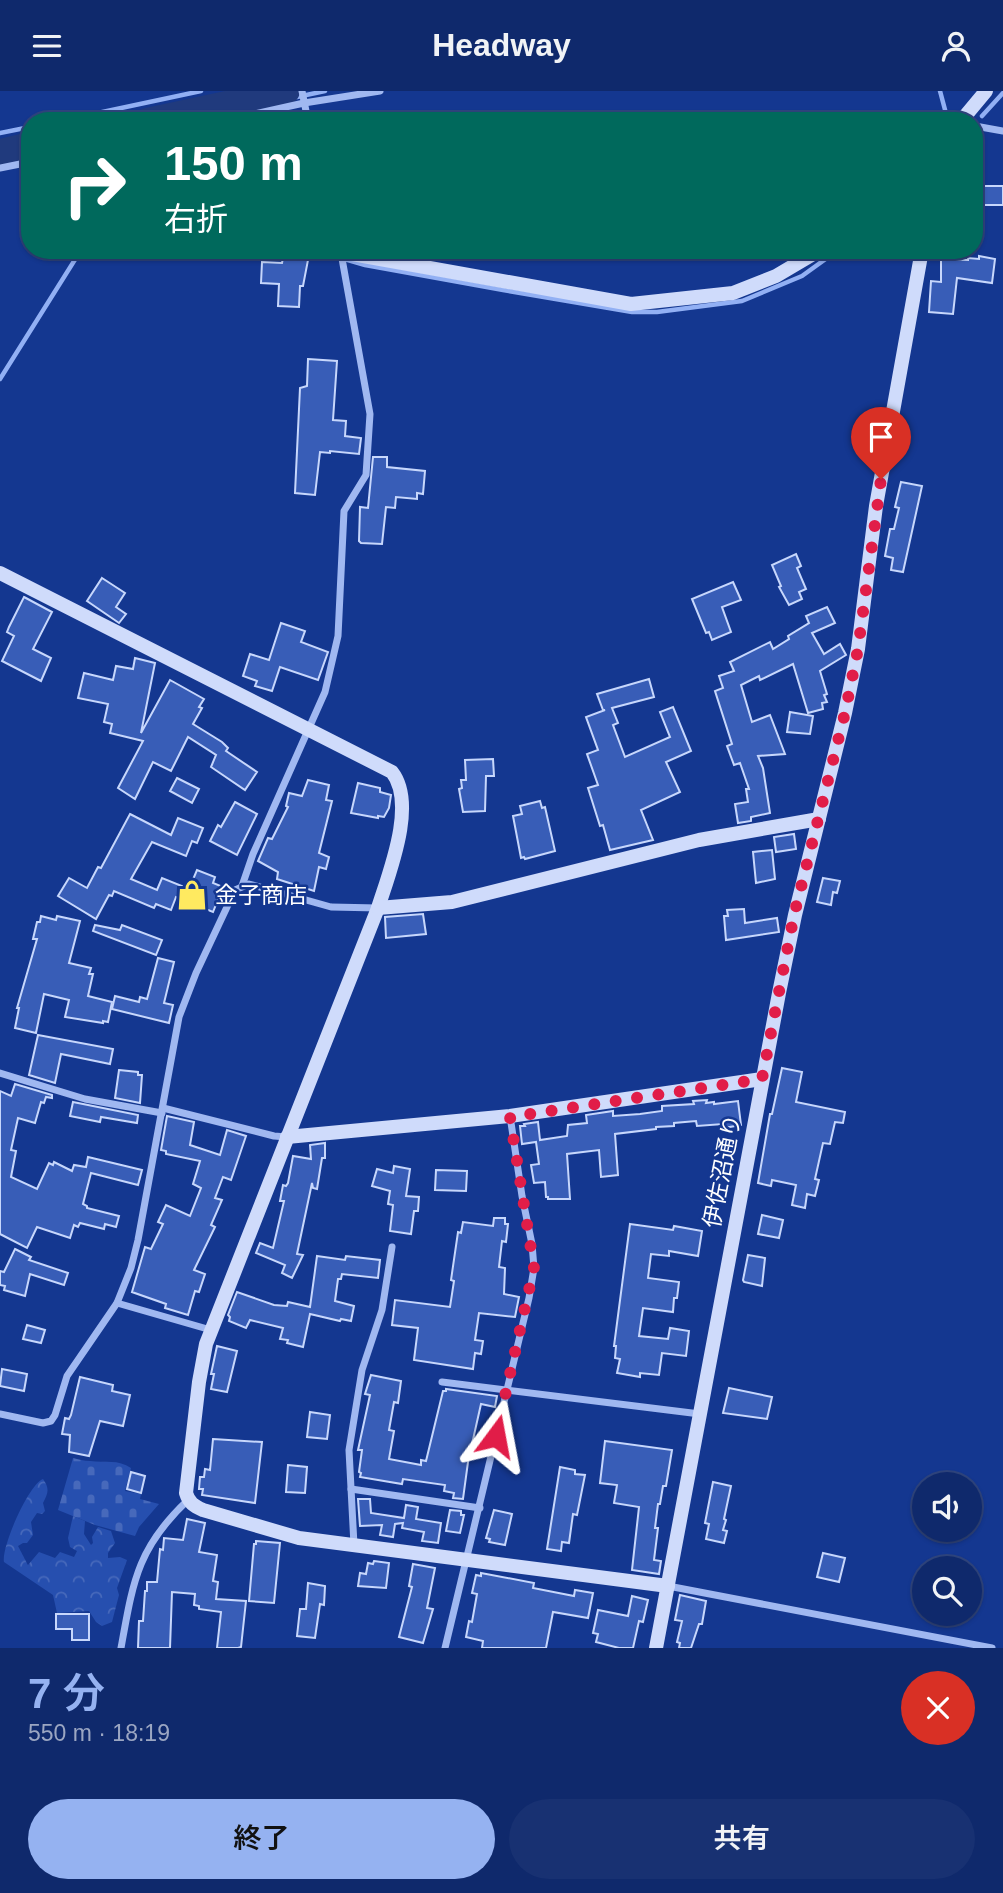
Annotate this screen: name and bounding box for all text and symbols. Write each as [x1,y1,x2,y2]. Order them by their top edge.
icon: menu [28,27,66,65]
text: Headway [432,27,571,63]
icon: person [937,27,975,65]
text: 150 m [164,136,303,190]
icon: right [49,140,140,231]
text: 右折 [164,201,228,237]
pin [851,407,911,479]
icon: arrive [862,418,900,456]
shop icon: 金子商店 [175,878,209,912]
place label: 金子商店 [215,882,307,908]
street label: 伊佐沼通り [698,1112,746,1230]
position arrow [459,1399,533,1473]
map controls [912,1472,982,1626]
button: sound [912,1472,982,1542]
button: search [912,1556,982,1626]
text: 7 分 [28,1670,105,1717]
button: close [901,1671,975,1745]
text: 550 m · 18:19 [28,1720,170,1746]
button: 終了 [28,1799,495,1879]
button: 共有 [509,1799,975,1879]

